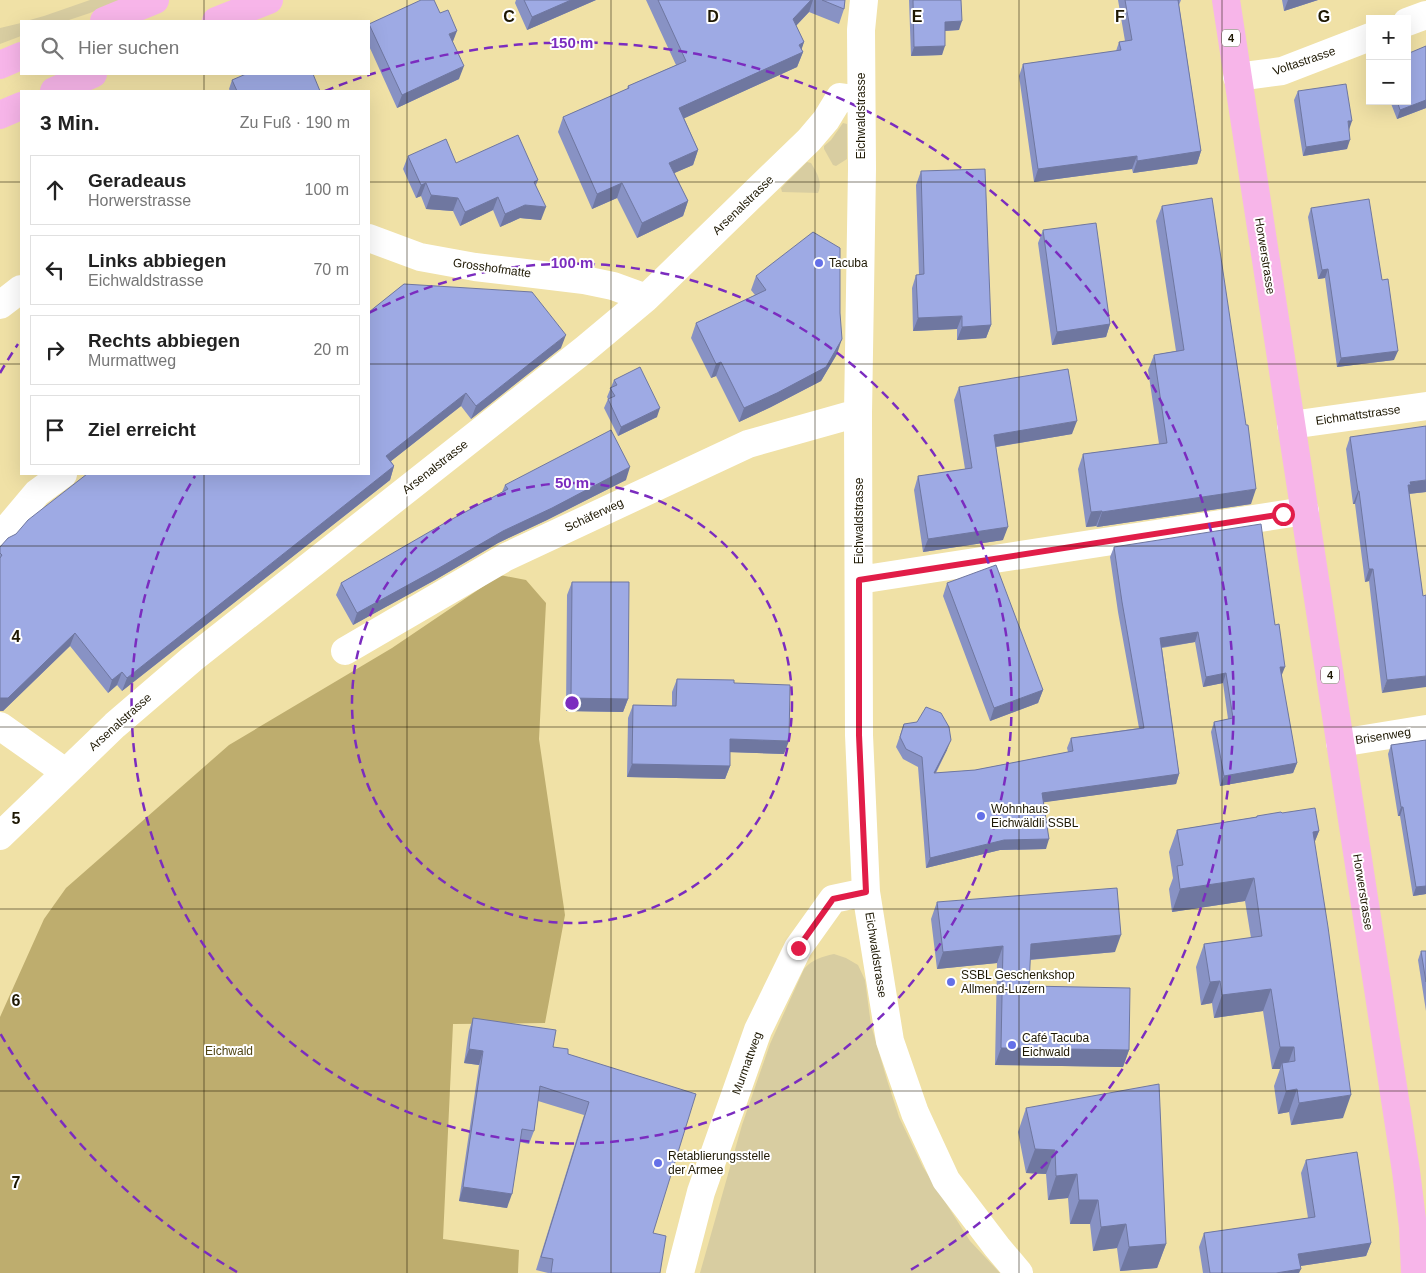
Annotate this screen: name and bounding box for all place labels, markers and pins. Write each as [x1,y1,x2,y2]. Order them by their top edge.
place label: Tacuba [829,256,868,270]
marker: Tacuba [813,257,825,269]
centre of rings [563,694,581,712]
place label: Wohnhaus Eichwäldli SSBL [991,802,1079,830]
marker: Wohnhaus Eichwäldli SSBL [975,810,987,822]
place label: SSBL Geschenkshop Allmend-Luzern [961,968,1075,996]
marker: SSBL Geschenkshop Allmend-Luzern [945,976,957,988]
place label: Café Tacuba Eichwald [1022,1031,1089,1059]
marker: Café Tacuba Eichwald [1006,1039,1018,1051]
place label: Retablierungsstelle der Armee [668,1149,770,1177]
marker: Retablierungsstelle der Armee [652,1157,664,1169]

